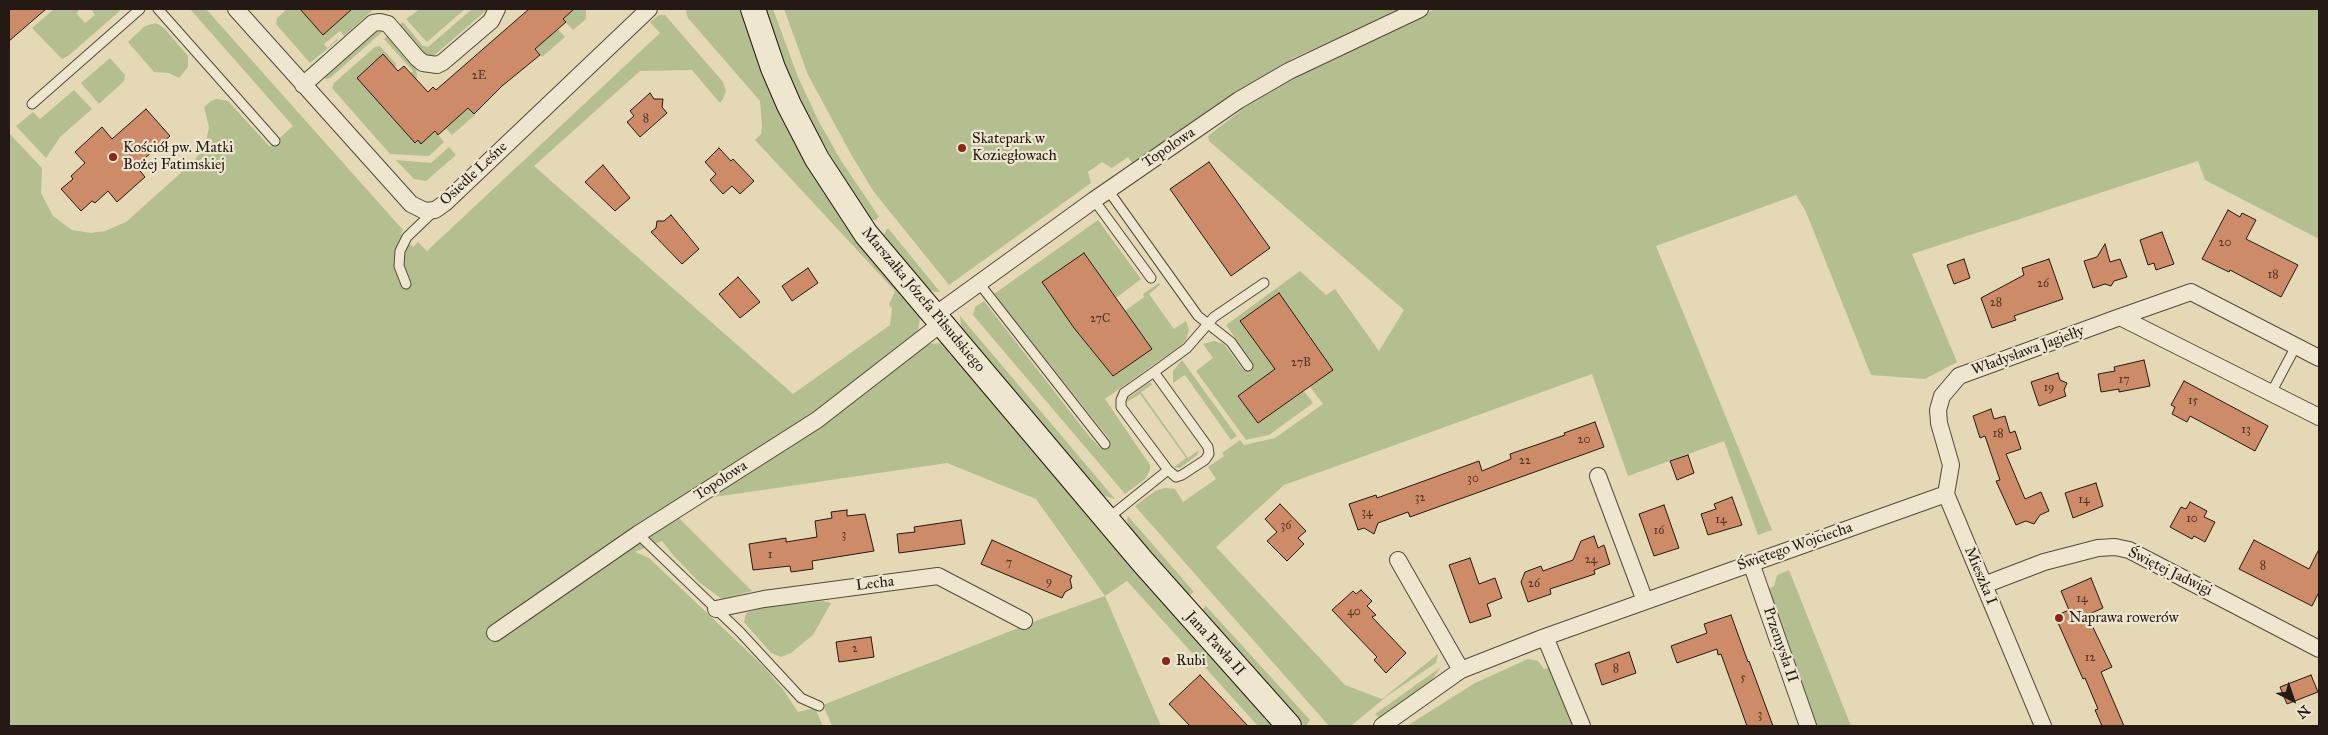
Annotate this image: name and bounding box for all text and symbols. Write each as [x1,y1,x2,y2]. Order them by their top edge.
house number: 2E [472,69,486,83]
house number: 8 [643,112,649,126]
street label: Topolowa [1139,124,1199,172]
place label: Skatepark w Koziegłowach [972,130,1057,165]
street label: Osiedle Leśne [437,138,511,210]
place label: Kościół pw. Matki Bożej Fatimskiej [123,139,233,174]
marker: Skatepark w Koziegłowach [956,142,968,154]
marker: Kościół pw. Matki Bożej Fatimskiej [107,151,119,163]
street label: Marszałka Józefa Piłsudskiego [857,224,989,376]
house number: 20 [2219,236,2231,250]
house number: 18 [2267,268,2279,282]
house number: 26 [2037,277,2049,291]
house number: 28 [1990,296,2002,310]
house number: 27C [1090,312,1110,326]
street label: Władysława Jagiełły [1969,322,2087,380]
house number: 27B [1291,356,1311,370]
house number: 17 [2118,373,2130,387]
house number: 19 [2043,381,2055,395]
house number: 15 [2188,394,2198,408]
house number: 13 [2241,423,2251,437]
house number: 18 [1992,427,2004,441]
house number: 20 [1578,433,1590,447]
house number: 22 [1519,454,1531,468]
street label: Topolowa [691,457,751,505]
house number: 30 [1467,472,1479,486]
house number: 32 [1415,491,1425,505]
house number: 14 [2078,493,2090,507]
house number: 34 [1361,506,1373,520]
house number: 10 [2186,512,2198,526]
house number: 14 [1715,513,1727,527]
house number: 36 [1281,519,1291,533]
street label: Świętego Wojciecha [1735,519,1855,575]
house number: 16 [1654,524,1664,538]
house number: 3 [842,528,846,542]
street label: Mieszka I [1960,544,2000,608]
street label: Świętej Jadwigi [2125,544,2215,600]
house number: 1 [768,548,772,562]
house number: 24 [1585,553,1597,567]
house number: 7 [1006,556,1012,570]
house number: 8 [2260,559,2266,573]
street label: Lecha [855,573,895,595]
house number: 9 [1046,575,1052,589]
house number: 26 [1528,577,1540,591]
house number: 14 [2076,592,2088,606]
house number: 40 [1347,605,1361,619]
street label: Przemysła II [1759,605,1801,685]
street label: Jana Pawła II [1181,608,1249,680]
place label: Naprawa rowerów [2069,609,2178,627]
marker: Naprawa rowerów [2053,612,2065,624]
house number: 2 [852,642,858,656]
house number: 12 [2085,651,2095,665]
place label: Rubi [1176,652,1206,670]
marker: Rubi [1160,655,1172,667]
house number: 8 [1613,662,1619,676]
house number: 5 [1740,671,1746,685]
north arrow [2268,675,2318,725]
text: N [2293,701,2313,722]
house number: 3 [1758,708,1762,722]

